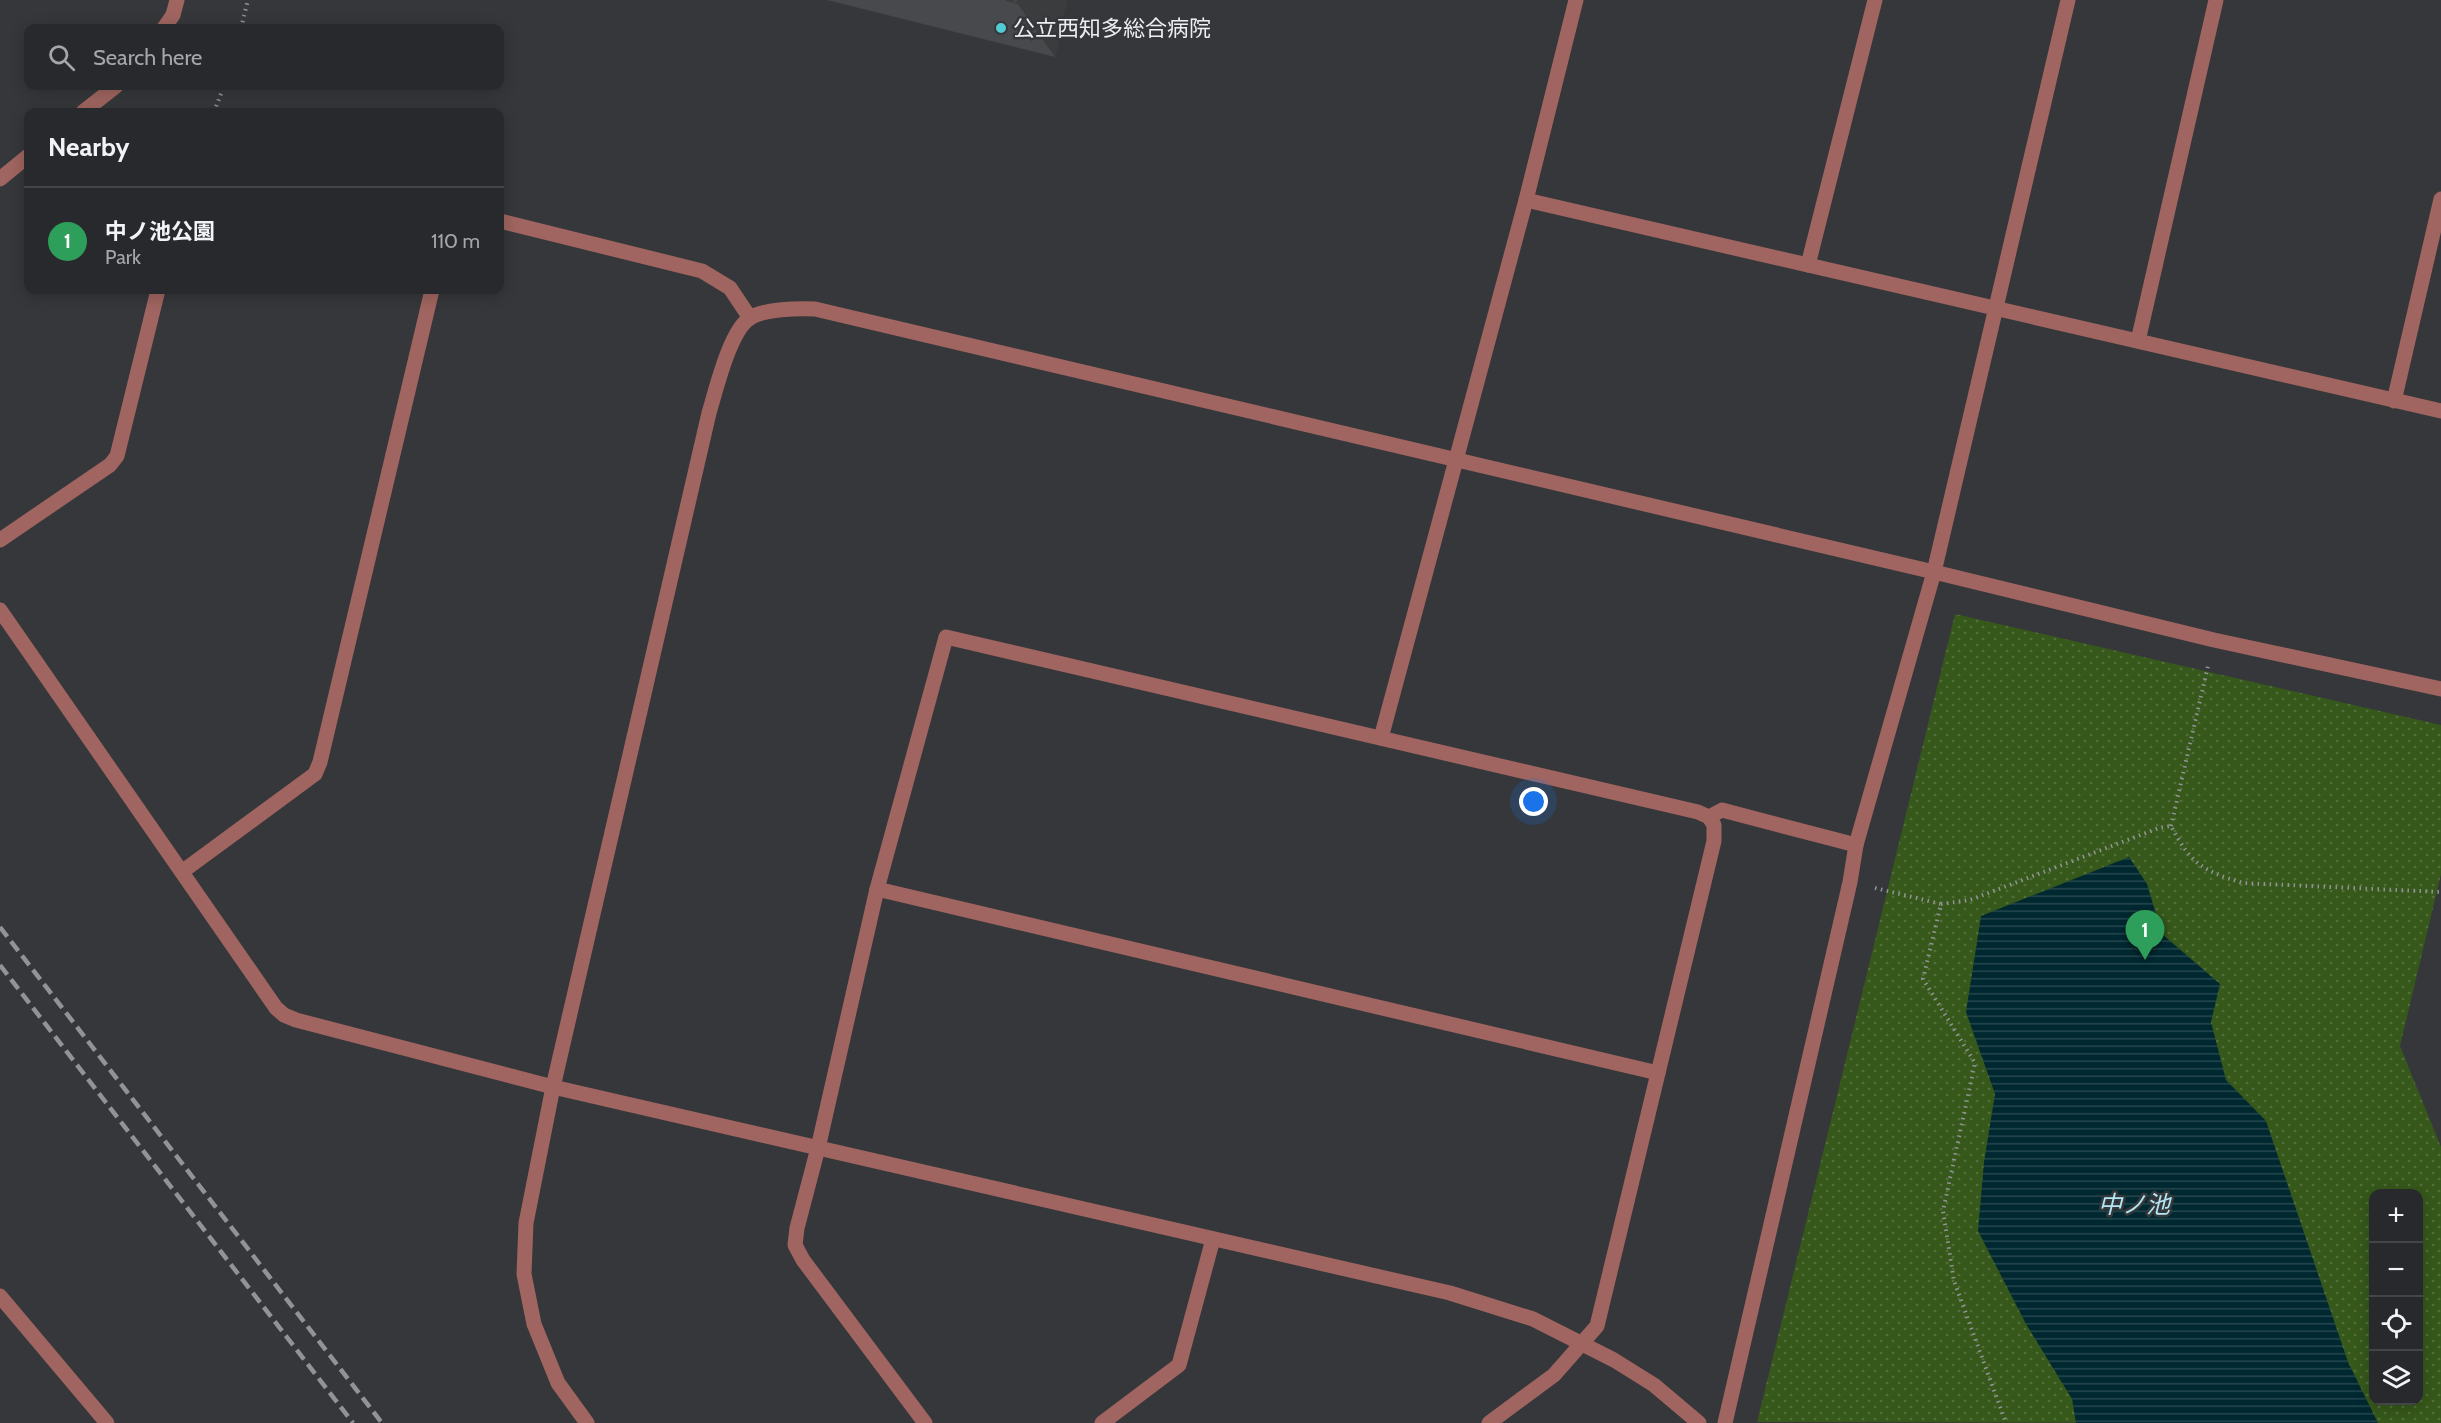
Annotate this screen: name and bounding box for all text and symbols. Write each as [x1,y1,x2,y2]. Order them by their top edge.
place label: 公立西知多総合病院 [1013,15,1211,42]
marker: 公立西知多総合病院 [994,21,1008,35]
search box [24,24,504,90]
icon: search [45,41,78,74]
text: Search here [93,44,202,71]
text: Nearby [48,131,129,163]
text: 中ノ池公園 [105,218,215,245]
text: 1 [64,229,71,253]
text: 110 m [431,229,480,253]
text: Park [105,245,141,269]
your location [1519,787,1548,816]
pin: 1 [2126,910,2164,960]
map controls [2369,1189,2423,1405]
button: + [2369,1189,2423,1243]
water label: 中ノ池 [2098,1190,2172,1219]
button: − [2369,1243,2423,1297]
button: locate [2369,1297,2423,1351]
button: layers [2369,1351,2423,1405]

